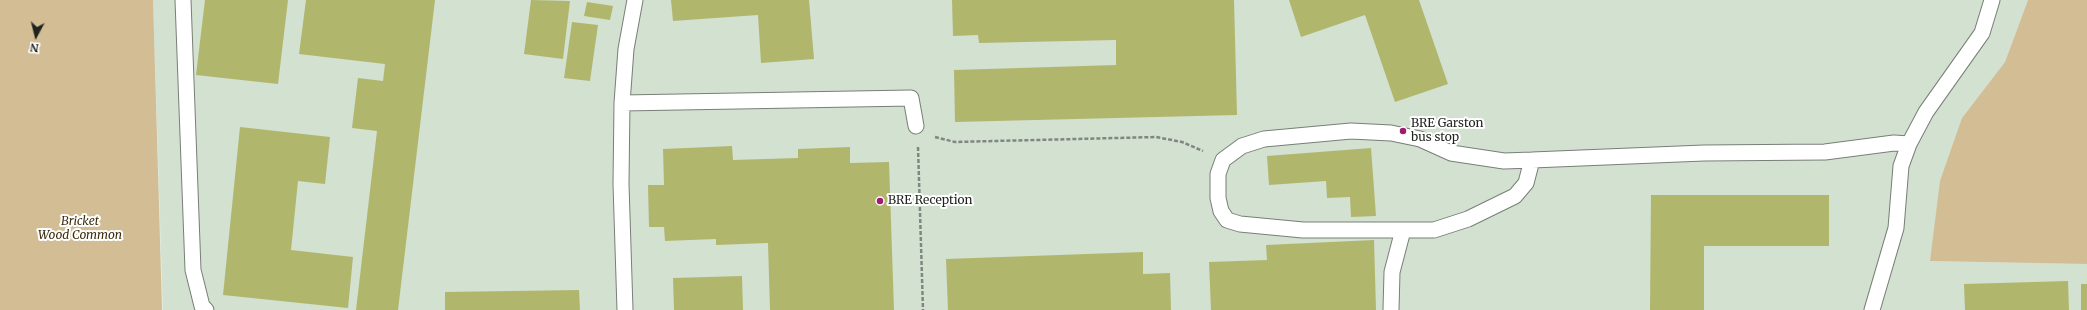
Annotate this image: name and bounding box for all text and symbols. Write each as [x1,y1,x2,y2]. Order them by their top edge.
north arrow [16,16,56,56]
text: N [29,40,40,55]
place label: BRE Garston bus stop [1411,117,1483,145]
marker: BRE Garston bus stop [1398,126,1408,136]
place label: BRE Reception [888,194,973,208]
marker: BRE Reception [875,196,885,206]
park label: Bricket Wood Common [38,215,122,243]

